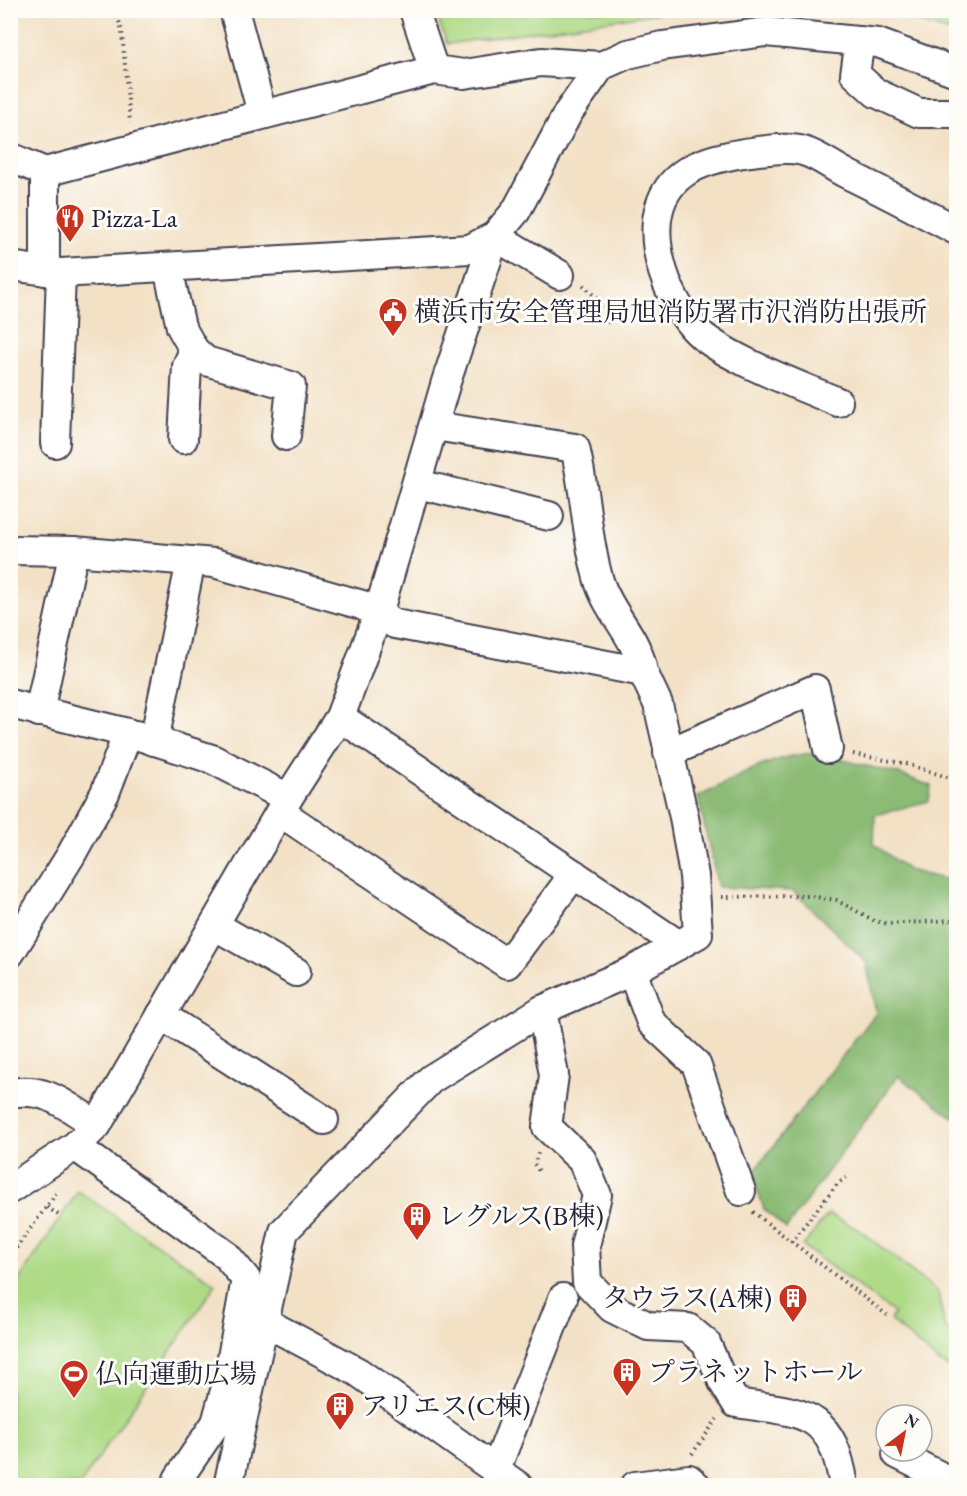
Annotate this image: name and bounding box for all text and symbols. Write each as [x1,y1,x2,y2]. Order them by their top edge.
place label: Pizza-La [91,200,178,235]
restaurant icon: Pizza-La [54,202,86,244]
place label: 横浜市安全管理局旭消防署市沢消防出張所 [414,294,927,329]
public building icon: 横浜市安全管理局旭消防署市沢消防出張所 [377,296,409,338]
place label: レグルス(B棟) [438,1198,604,1233]
building icon: レグルス(B棟) [401,1200,433,1242]
place label: タウラス(A棟) [602,1280,772,1315]
building icon: タウラス(A棟) [777,1282,809,1324]
place label: プラネットホール [648,1354,863,1389]
place label: 仏向運動広場 [95,1356,257,1391]
building icon: プラネットホール [611,1356,643,1398]
sports icon: 仏向運動広場 [58,1358,90,1400]
place label: アリエス(C棟) [361,1388,531,1423]
building icon: アリエス(C棟) [324,1390,356,1432]
north arrow [874,1403,934,1463]
text: N [901,1408,923,1433]

